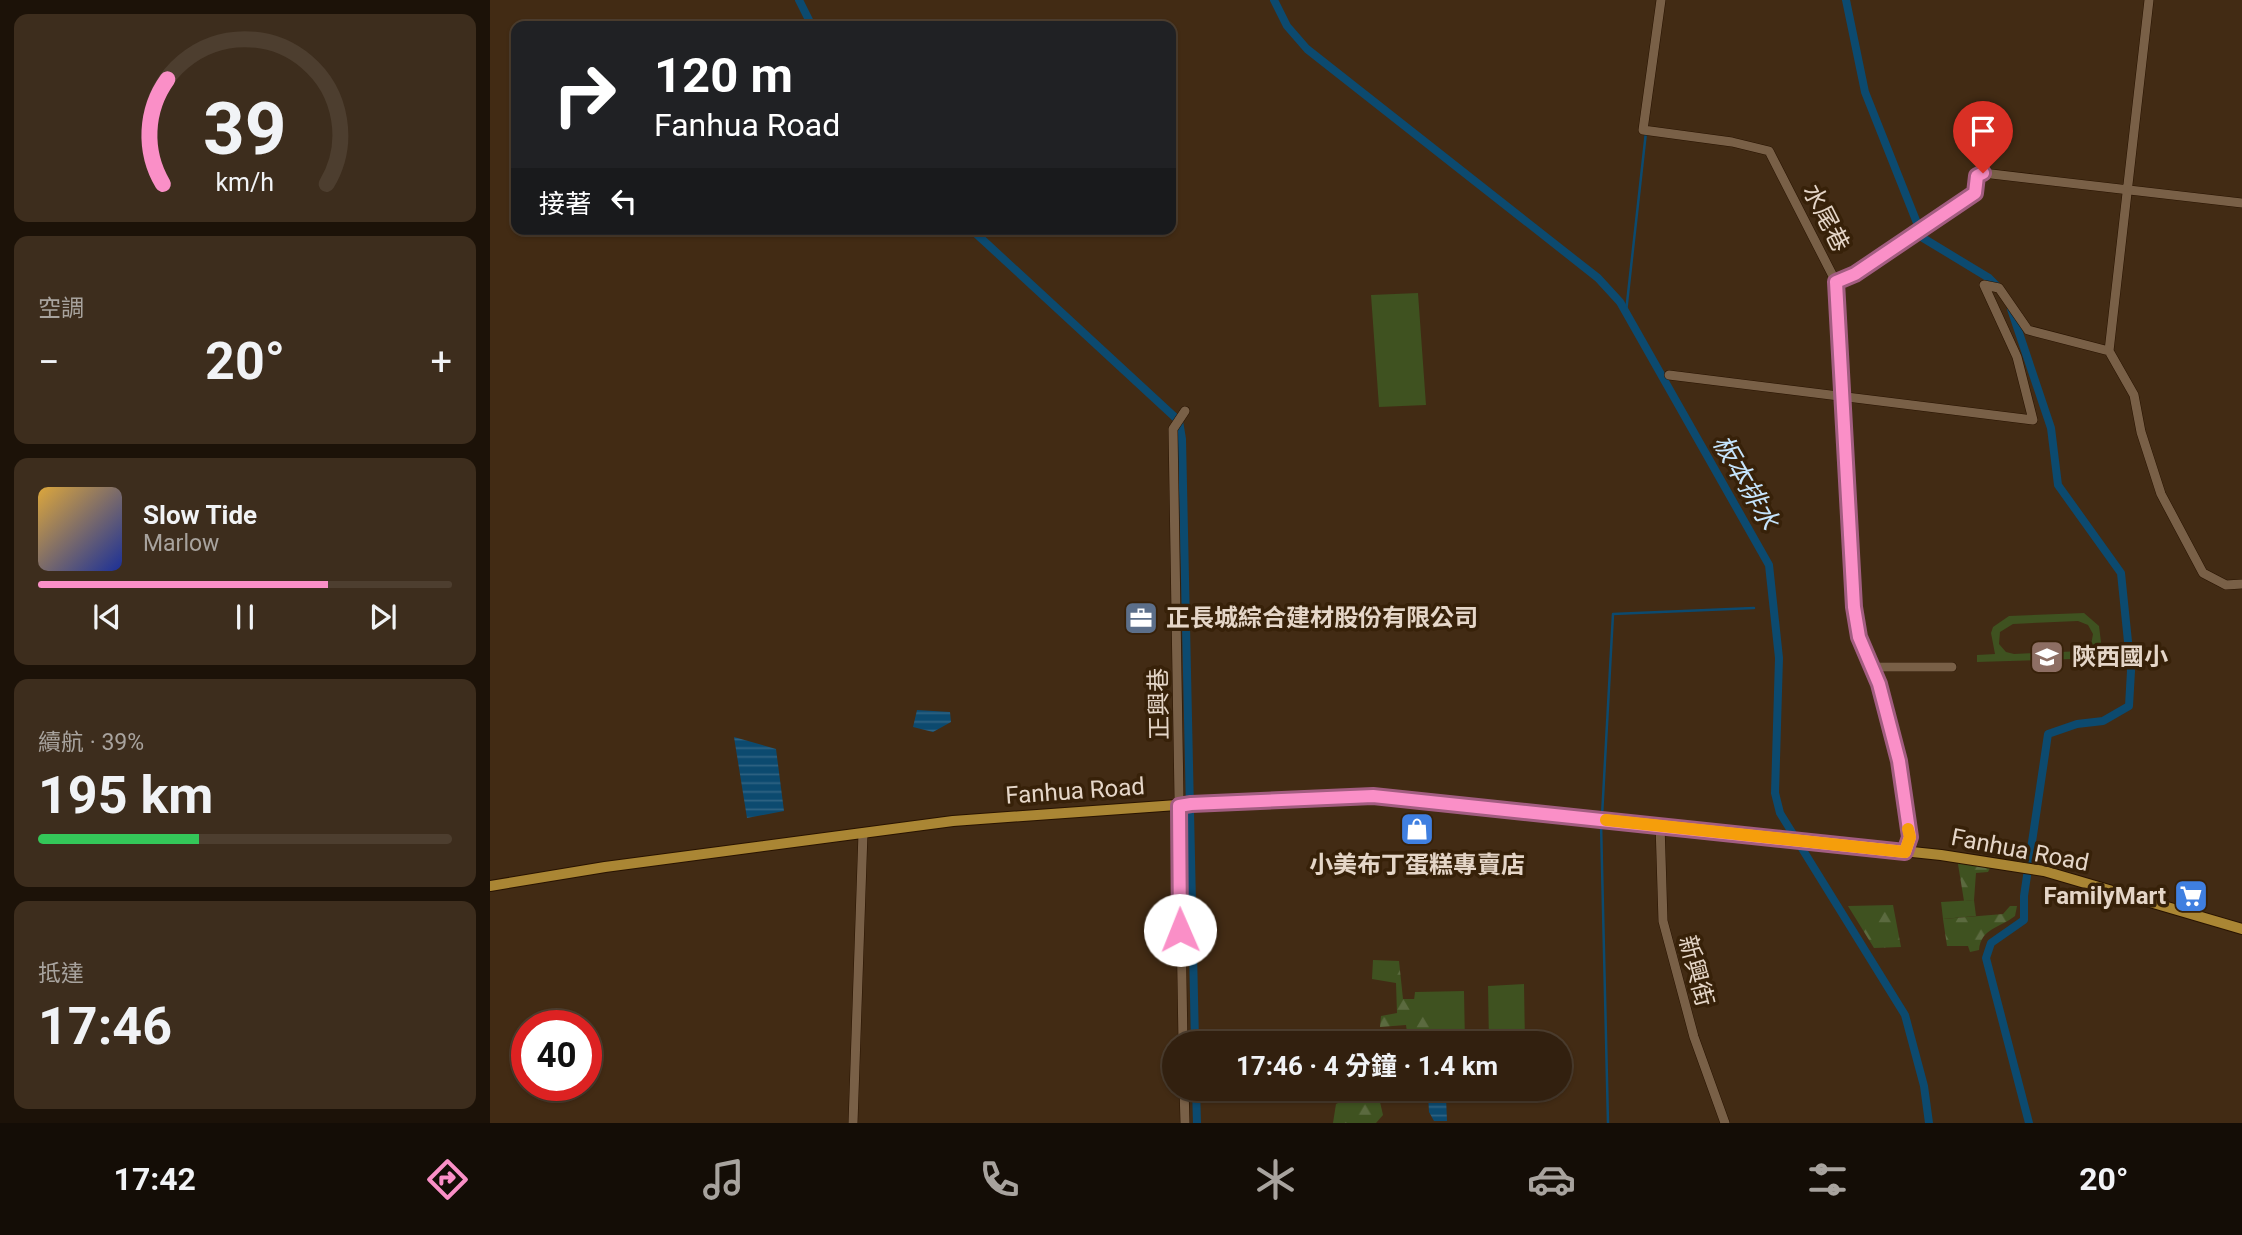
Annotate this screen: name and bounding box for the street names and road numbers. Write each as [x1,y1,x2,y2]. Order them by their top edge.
street label: 水尾巷 [1797,180,1855,256]
street label: 正興巷 [1144,668,1174,740]
street label: Fanhua Road [1004,772,1146,810]
street label: Fanhua Road [1949,823,2091,877]
street label: 新興街 [1673,933,1719,1009]

